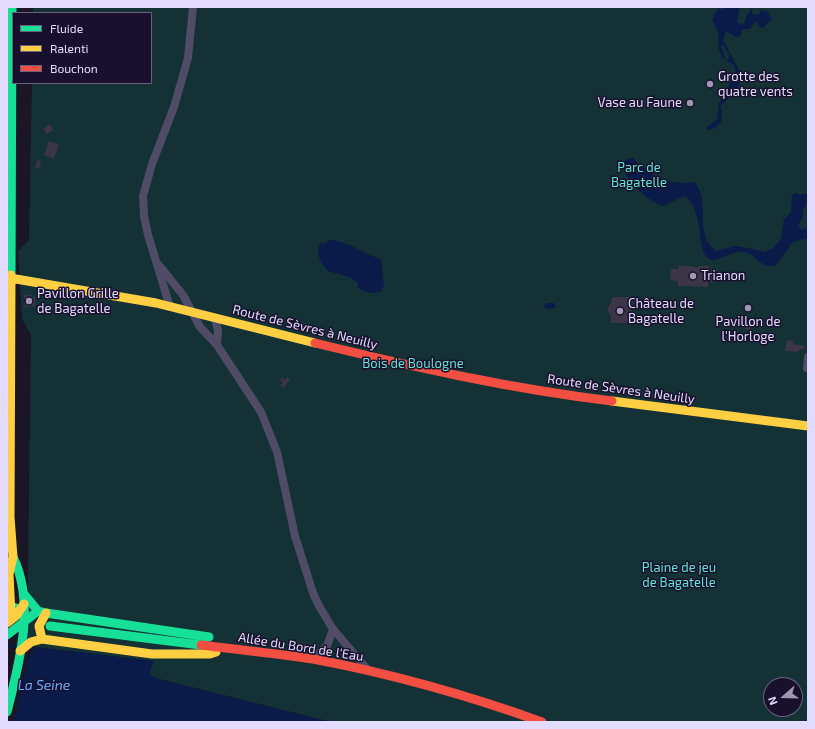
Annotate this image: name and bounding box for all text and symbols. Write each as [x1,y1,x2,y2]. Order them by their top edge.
legend [12,12,152,84]
text: Fluide [50,21,83,35]
text: Ralenti [50,41,89,55]
text: Bouchon [50,61,98,75]
place label: Grotte des quatre vents [718,69,793,100]
marker: Grotte des quatre vents [705,79,715,89]
place label: Vase au Faune [598,95,682,111]
marker: Vase au Faune [685,98,695,108]
park label: Parc de Bagatelle [611,160,667,191]
place label: Trianon [701,268,745,284]
marker: Trianon [688,271,698,281]
place label: Pavillon Grille de Bagatelle [37,286,119,317]
marker: Pavillon Grille de Bagatelle [24,296,34,306]
place label: Château de Bagatelle [628,296,694,327]
street label: Route de Sèvres à Neuilly [231,301,379,353]
marker: Pavillon de l'Horloge [743,303,753,313]
marker: Château de Bagatelle [615,306,625,316]
place label: Pavillon de l'Horloge [716,314,780,345]
park label: Bois de Boulogne [362,356,464,372]
street label: Route de Sèvres à Neuilly [546,371,696,407]
park label: Plaine de jeu de Bagatelle [642,560,716,591]
street label: Allée du Bord de l'Eau [237,629,365,665]
water label: La Seine [18,677,70,693]
north arrow [763,677,803,717]
text: N [765,695,780,707]

